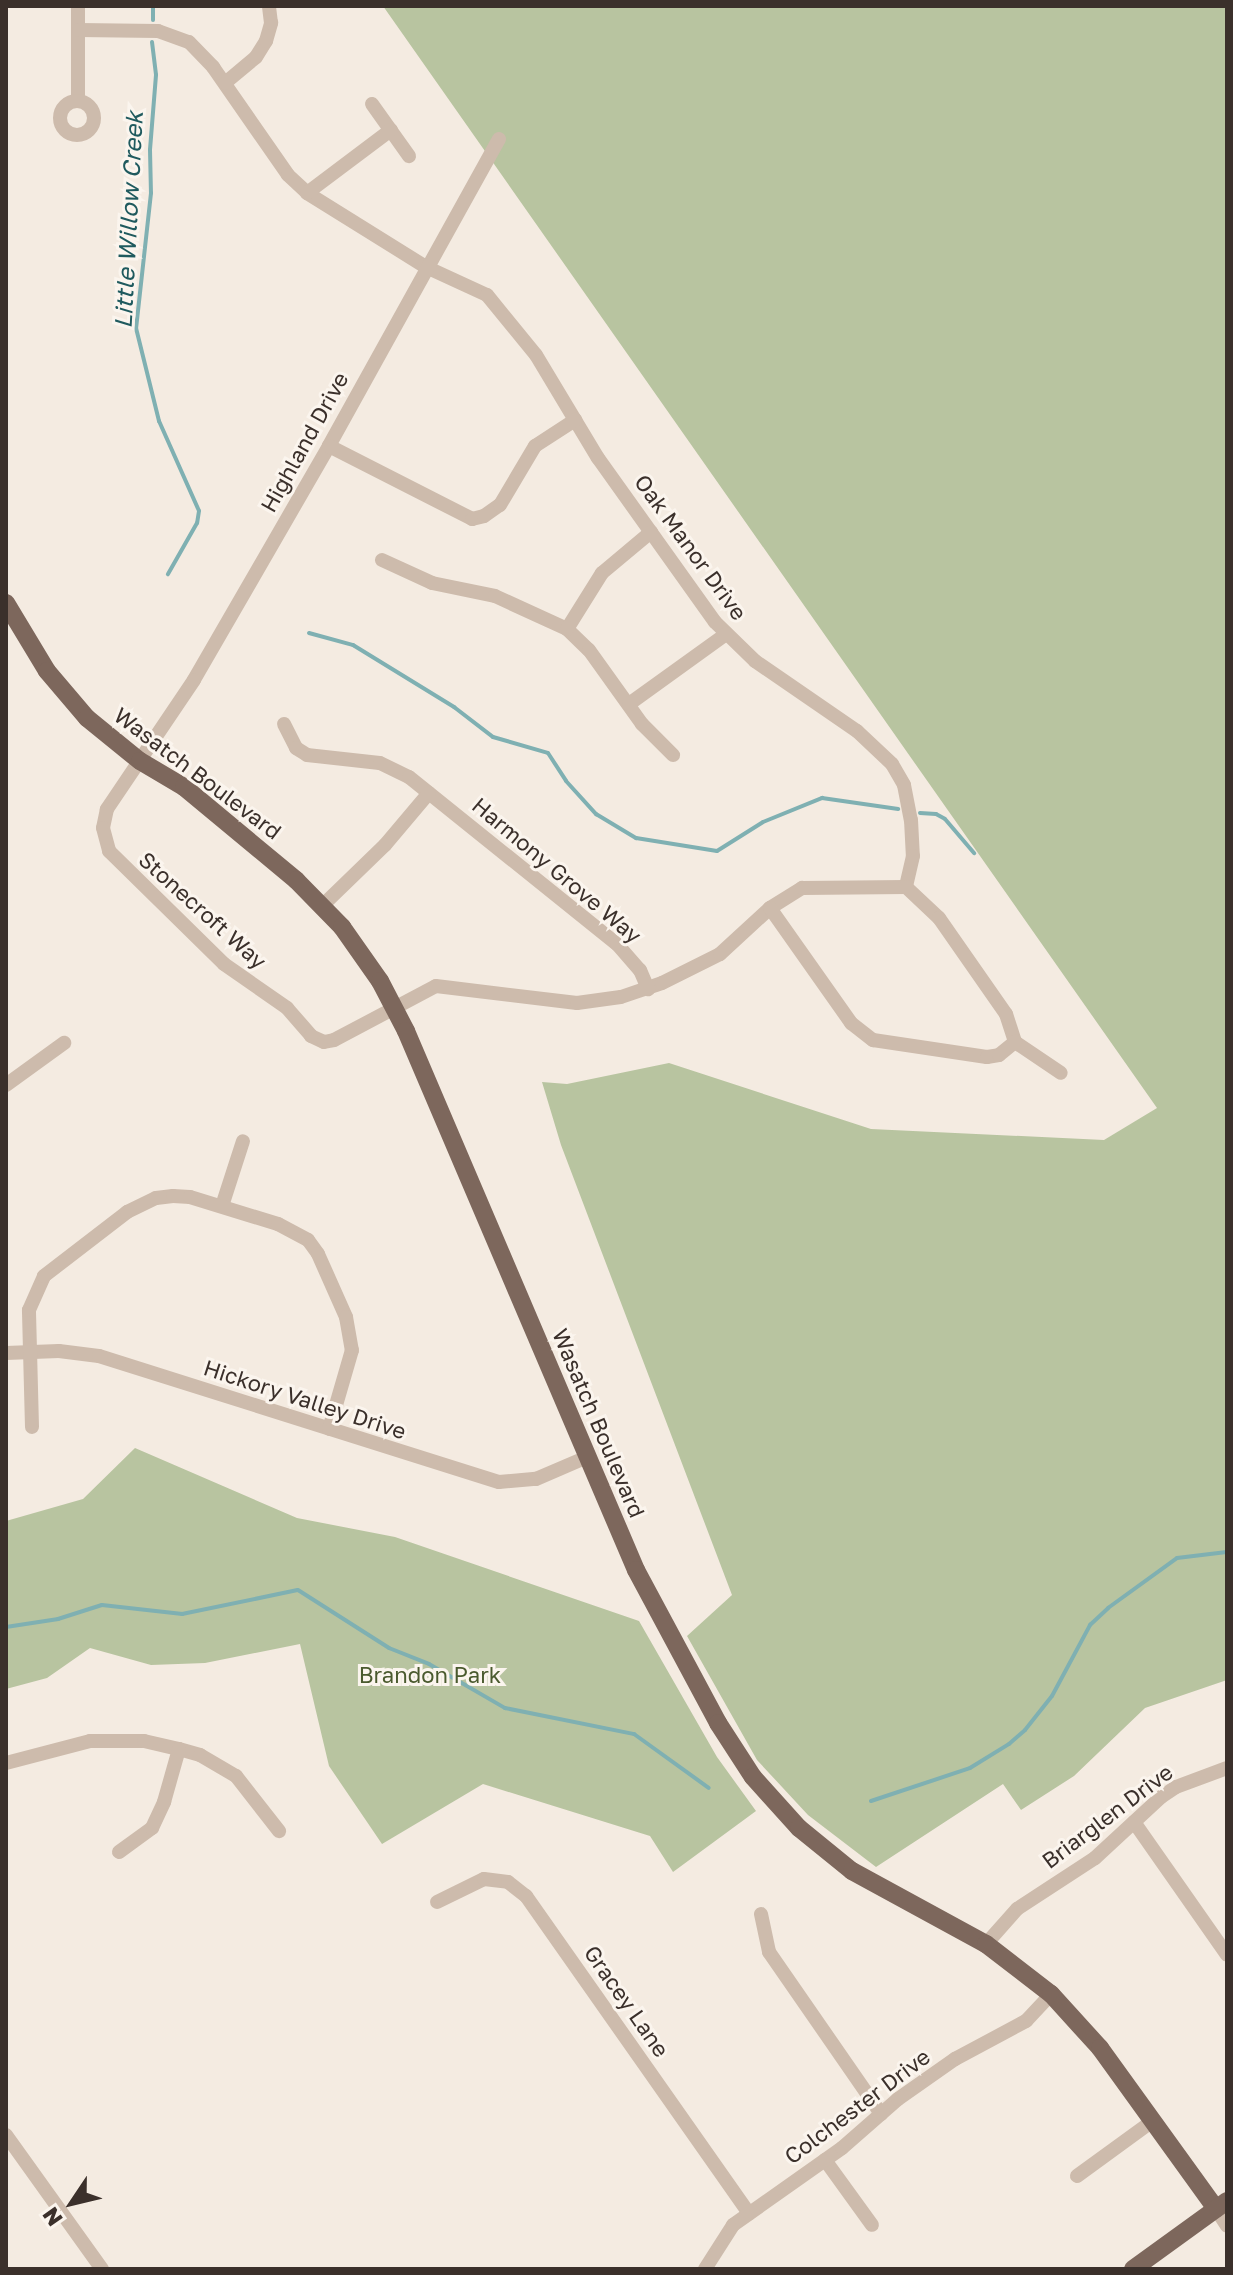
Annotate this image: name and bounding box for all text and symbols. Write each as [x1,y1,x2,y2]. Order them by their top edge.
water label: Little Willow Creek [108,111,148,329]
street label: Highland Drive [255,367,353,517]
street label: Oak Manor Drive [629,469,753,625]
street label: Wasatch Boulevard [109,701,287,845]
street label: Harmony Grove Way [467,792,647,948]
street label: Stonecroft Way [134,846,272,974]
street label: Wasatch Boulevard [547,1325,651,1521]
street label: Hickory Valley Drive [200,1354,410,1444]
park label: Brandon Park [359,1662,501,1688]
street label: Briarglen Drive [1036,1758,1178,1874]
street label: Gracey Lane [579,1940,675,2062]
street label: Colchester Drive [779,2043,935,2169]
north arrow [32,2163,112,2243]
text: N [36,2202,68,2232]

